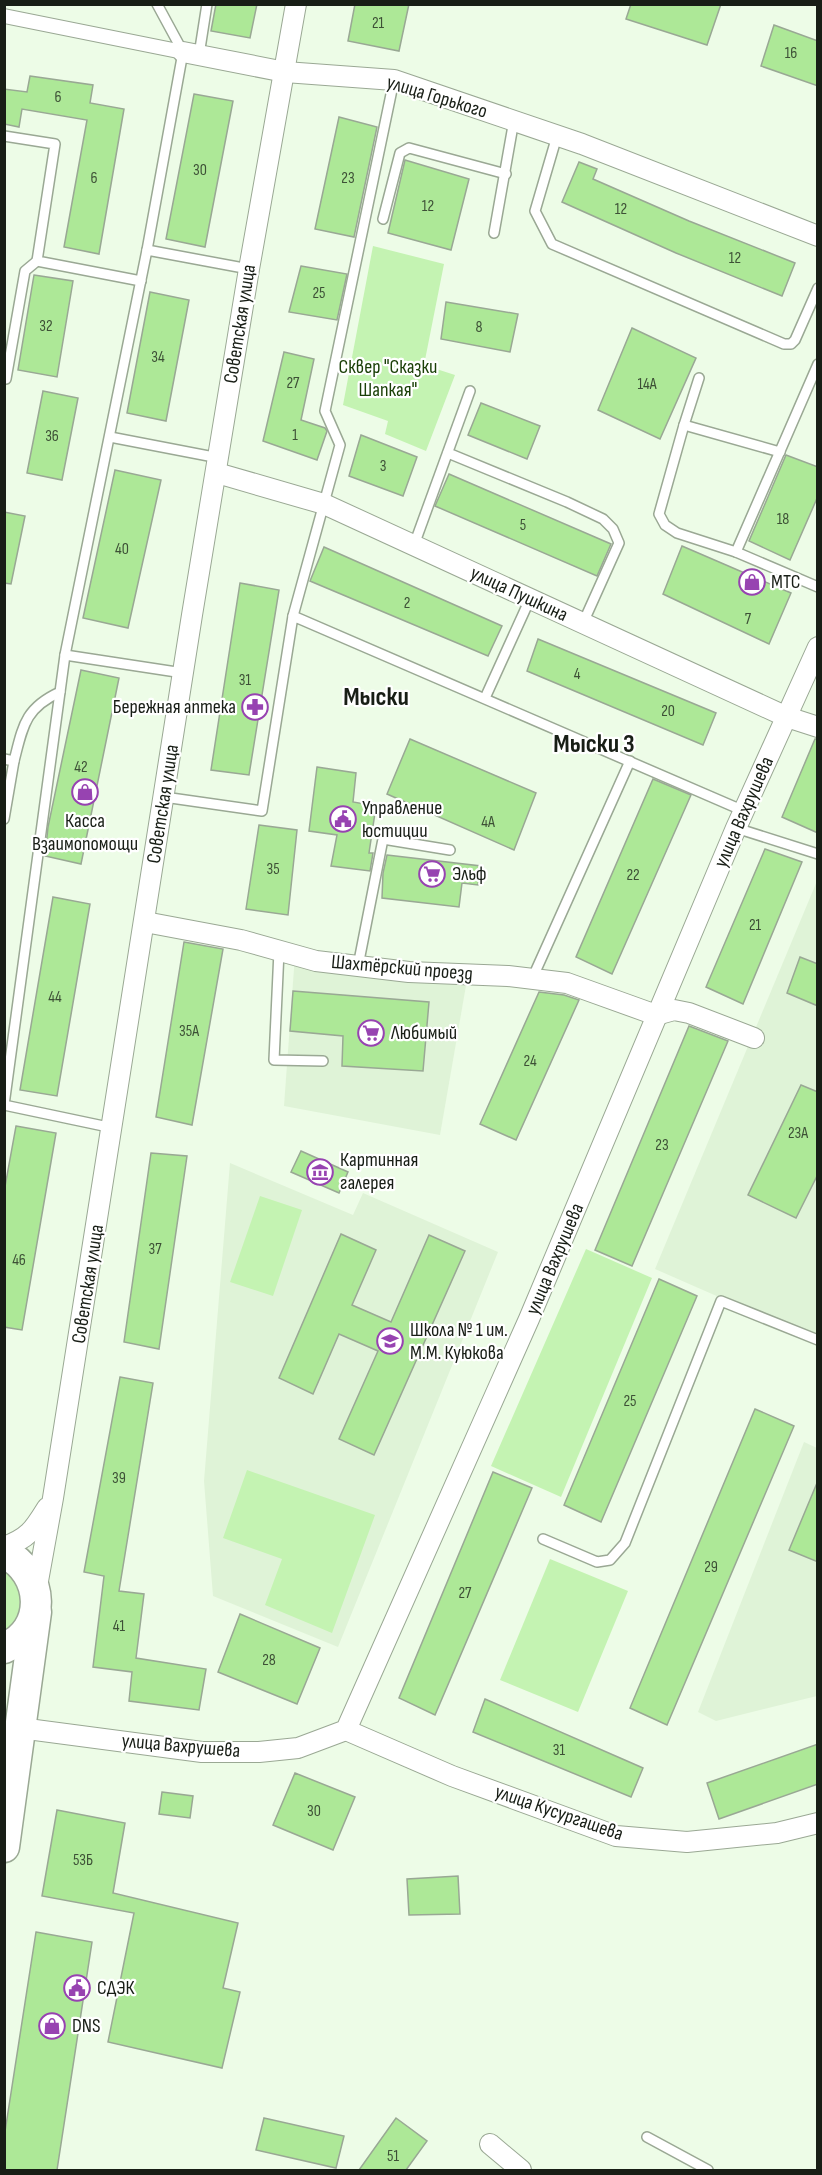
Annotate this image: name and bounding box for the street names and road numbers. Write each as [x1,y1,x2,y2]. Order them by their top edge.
street label: улица Горького [384,70,490,124]
street label: Советская улица [219,263,261,385]
street label: улица Пушкина [466,561,572,627]
street label: Советская улица [142,743,184,865]
street label: улица Вахрушева [709,753,779,871]
street label: Шахтёрский проезд [330,950,474,986]
street label: улица Вахрушева [521,1200,589,1318]
street label: Советская улица [67,1223,109,1345]
street label: улица Вахрушева [121,1729,241,1763]
street label: улица Кусургашева [492,1780,626,1846]

